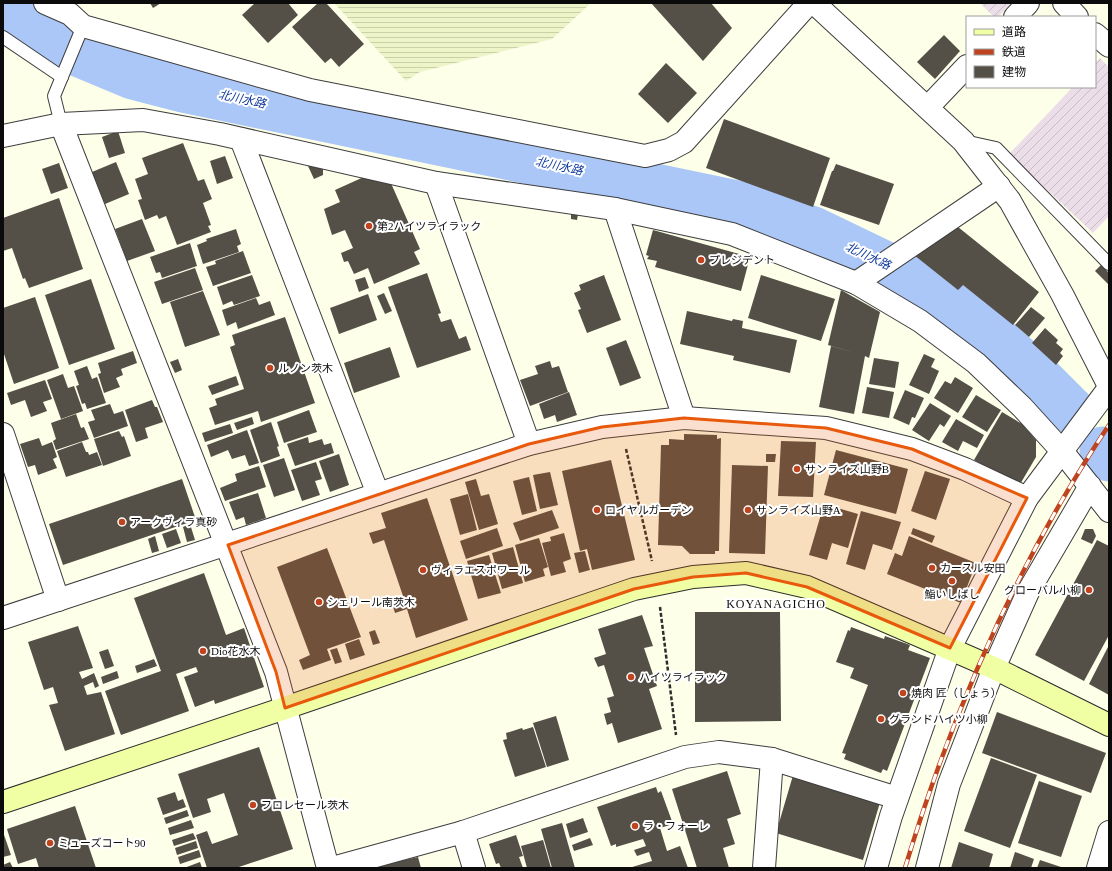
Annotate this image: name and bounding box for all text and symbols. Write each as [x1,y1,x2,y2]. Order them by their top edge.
legend [966,16,1096,88]
text: 道路 [1002,25,1026,39]
text: 鉄道 [1002,45,1026,59]
text: 建物 [1002,65,1026,79]
water label: 北川水路 [217,87,268,111]
water label: 北川水路 [534,154,585,178]
place label: 第2ハイツライラック [377,220,481,232]
marker: 第2ハイツライラック [364,221,374,231]
water label: 北川水路 [843,240,894,273]
place label: プレジデント [709,254,775,266]
marker: プレジデント [696,255,706,265]
place label: ルノン茨木 [278,362,333,374]
marker: ルノン茨木 [265,363,275,373]
place label: サンライズ山野B [805,463,889,475]
marker: サンライズ山野B [792,464,802,474]
place label: ロイヤルガーデン [605,504,692,516]
place label: サンライズ山野A [756,504,841,516]
marker: ロイヤルガーデン [592,505,602,515]
marker: サンライズ山野A [743,505,753,515]
place label: アークヴィラ真砂 [130,516,217,528]
marker: アークヴィラ真砂 [117,517,127,527]
place label: カースル安田 [940,562,1005,574]
marker: カースル安田 [927,563,937,573]
place label: ヴィラエスポワール [431,564,530,576]
marker: ヴィラエスポワール [418,565,428,575]
marker: 鮨いしばし [947,576,957,586]
place label: グローバル小柳 [1004,584,1081,596]
marker: グローバル小柳 [1084,585,1094,595]
place label: 鮨いしばし [925,588,980,600]
place label: シェリール南茨木 [327,596,415,608]
marker: シェリール南茨木 [314,597,324,607]
district label: KOYANAGICHO [726,597,826,611]
place label: Dio花水木 [211,645,261,657]
marker: Dio花水木 [198,646,208,656]
place label: ハイツライラック [639,671,727,683]
marker: ハイツライラック [626,672,636,682]
place label: 焼肉 匠（しょう） [911,687,1002,699]
marker: 焼肉 匠（しょう） [898,688,908,698]
place label: グランドハイツ小柳 [889,713,988,725]
marker: グランドハイツ小柳 [876,714,886,724]
place label: フロレセール茨木 [261,799,349,811]
marker: フロレセール茨木 [248,800,258,810]
place label: ラ・フォーレ [643,820,709,832]
marker: ラ・フォーレ [630,821,640,831]
place label: ミューズコート90 [58,837,146,849]
marker: ミューズコート90 [45,838,55,848]

